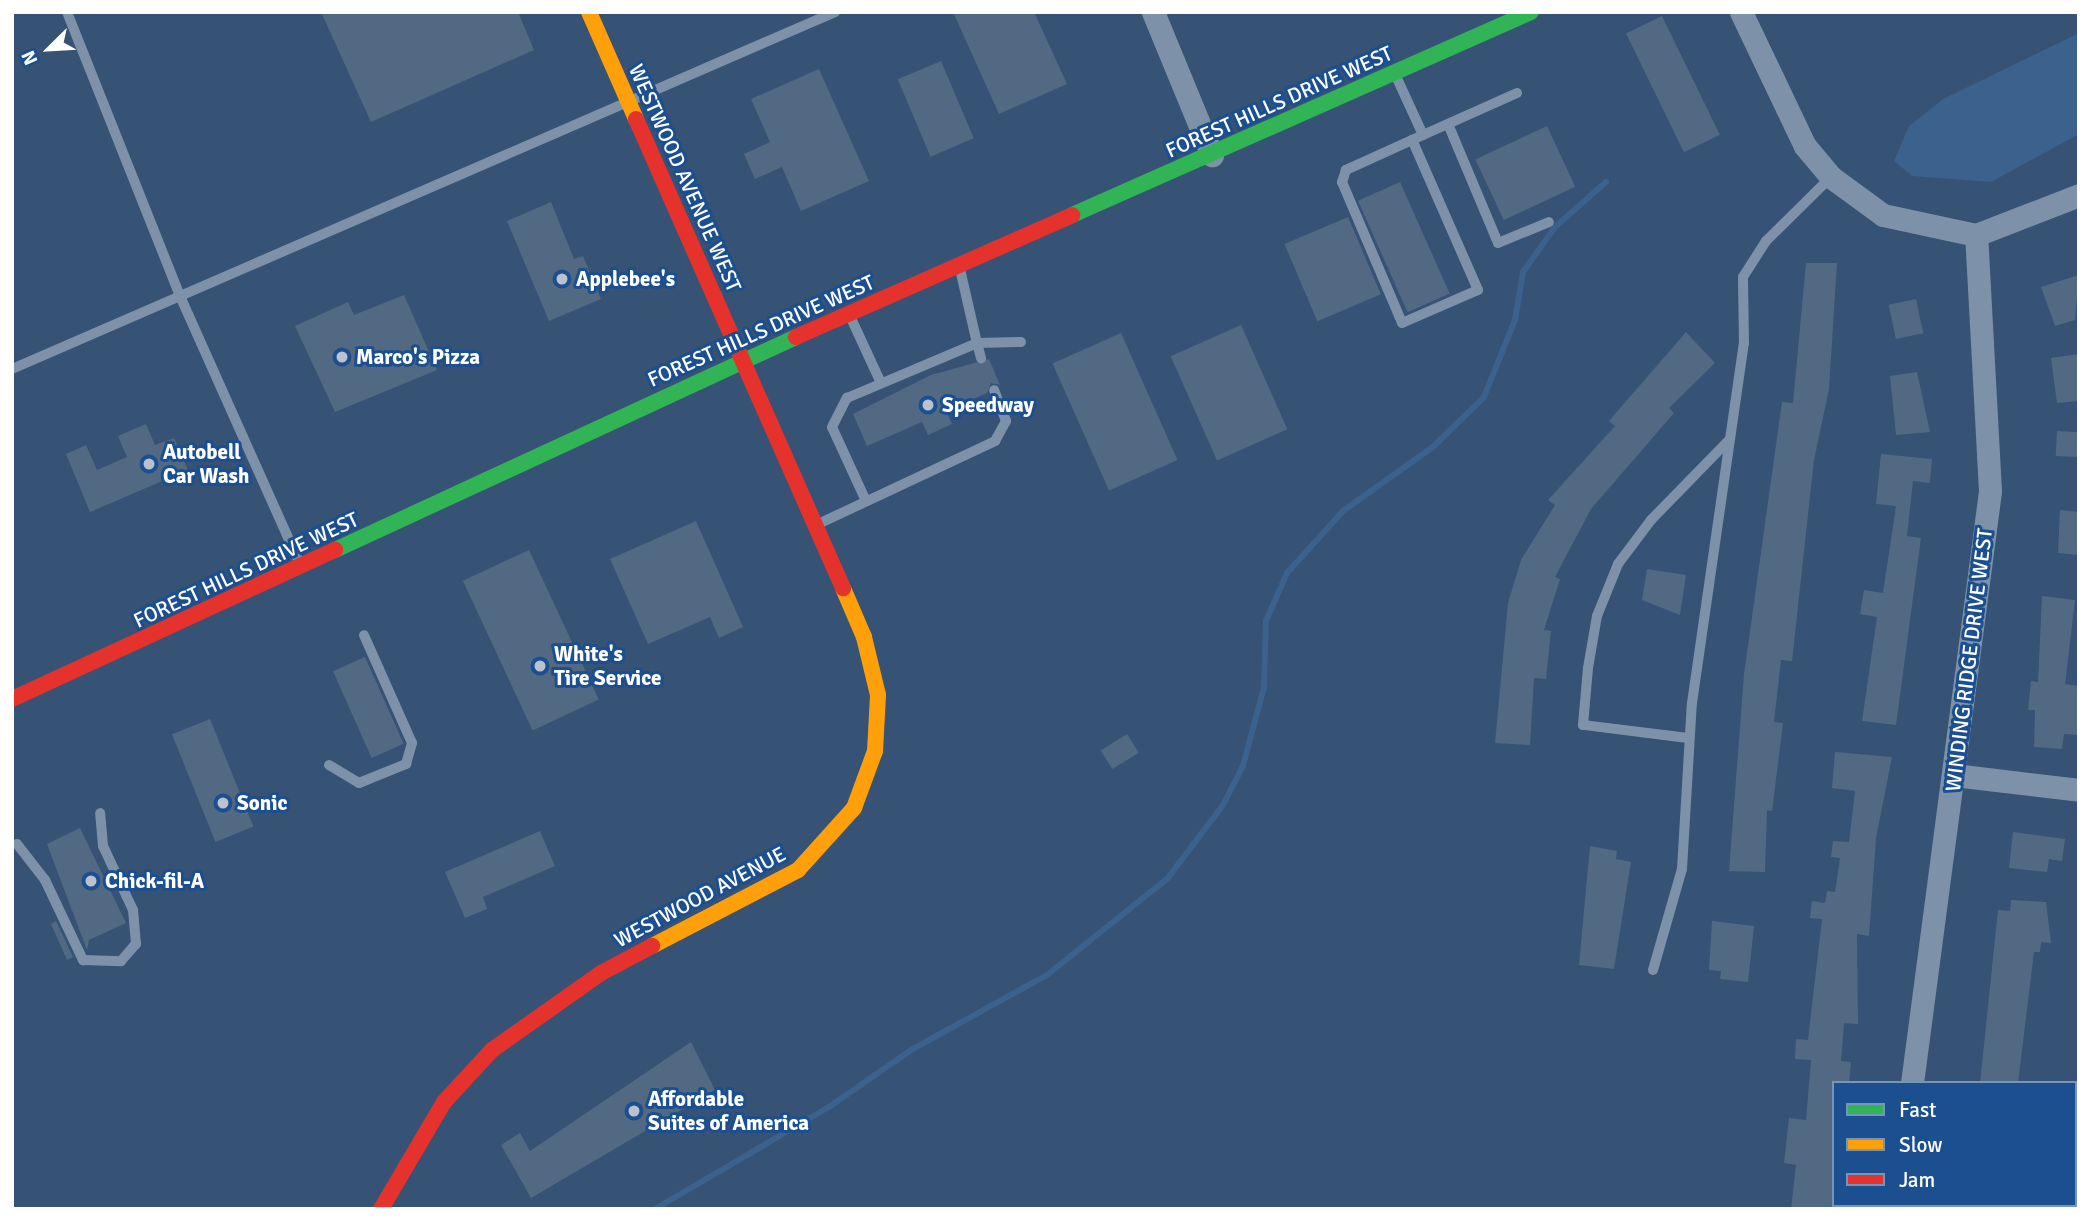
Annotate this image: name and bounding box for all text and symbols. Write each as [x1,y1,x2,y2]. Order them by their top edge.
north arrow [14,14,84,84]
street label: FOREST HILLS DRIVE WEST [1162,41,1396,163]
text: N [16,47,43,68]
street label: WESTWOOD AVENUE WEST [623,60,747,296]
place label: Applebee's [576,266,675,292]
street label: FOREST HILLS DRIVE WEST [644,270,878,392]
marker: Applebee's [554,271,570,287]
place label: Marco's Pizza [356,344,480,370]
marker: Marco's Pizza [334,349,350,365]
place label: Speedway [942,392,1034,418]
marker: Speedway [920,397,936,413]
place label: Autobell Car Wash [163,439,249,489]
marker: Autobell Car Wash [141,456,157,472]
street label: FOREST HILLS DRIVE WEST [129,507,363,633]
street label: WINDING RIDGE DRIVE WEST [1940,527,1998,793]
place label: White's Tire Service [554,641,661,691]
marker: White's Tire Service [532,658,548,674]
place label: Sonic [237,790,287,816]
marker: Sonic [215,795,231,811]
street label: WESTWOOD AVENUE [610,841,790,953]
place label: Chick-fil-A [105,868,204,894]
marker: Chick-fil-A [83,873,99,889]
legend [1832,1081,2077,1207]
place label: Affordable Suites of America [648,1086,809,1136]
text: Fast [1899,1097,1936,1123]
marker: Affordable Suites of America [626,1103,642,1119]
text: Slow [1899,1132,1943,1158]
text: Jam [1899,1167,1935,1193]

